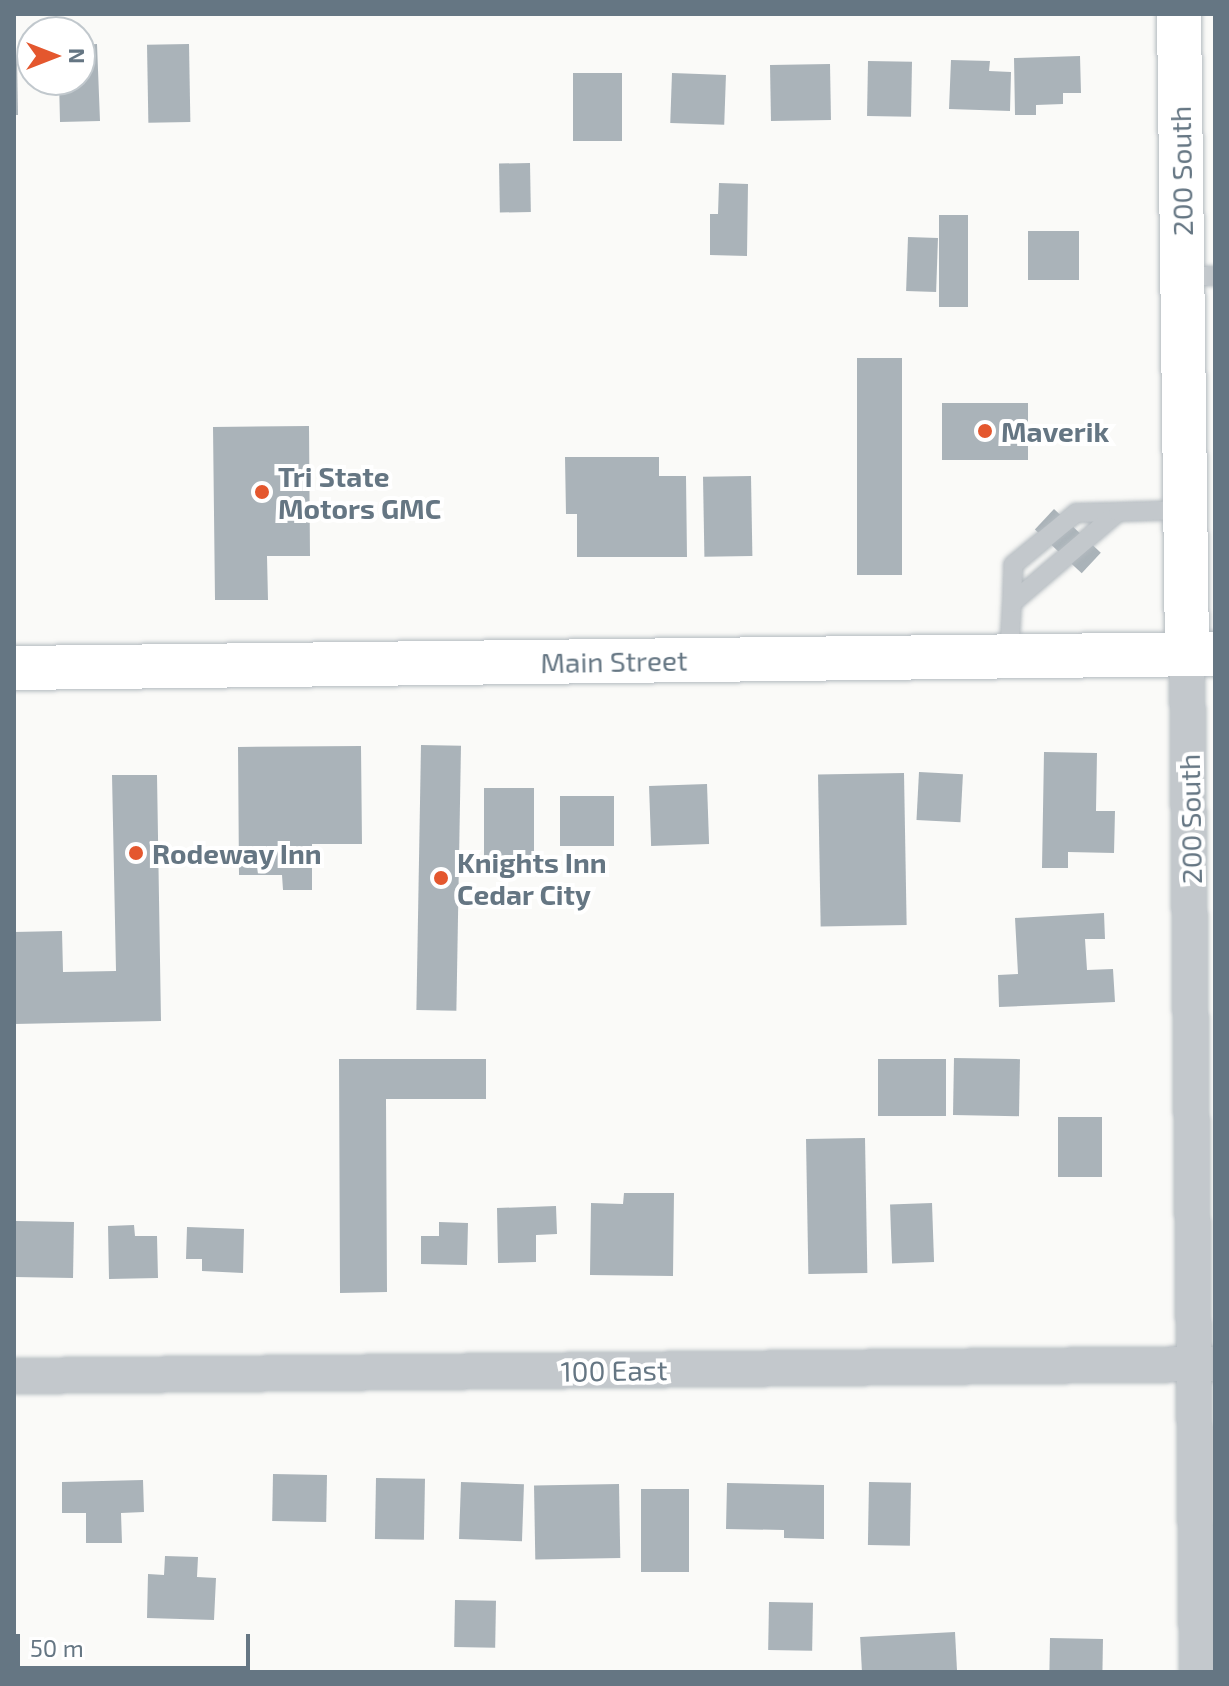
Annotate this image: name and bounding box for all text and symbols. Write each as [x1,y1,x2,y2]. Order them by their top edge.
north arrow [16,16,96,96]
text: N [65,48,91,64]
street label: 200 South [1163,106,1199,236]
place label: Maverik [1001,414,1109,448]
marker: Maverik [976,422,994,440]
place label: Tri State Motors GMC [278,459,441,525]
marker: Tri State Motors GMC [253,483,271,501]
street label: Main Street [540,643,688,679]
street label: 200 South [1172,754,1208,884]
place label: Rodeway Inn [152,836,322,870]
marker: Rodeway Inn [127,844,145,862]
place label: Knights Inn Cedar City [457,845,607,911]
marker: Knights Inn Cedar City [432,869,450,887]
street label: 100 East [560,1352,668,1388]
scale bar [20,1618,254,1668]
text: 50 m [30,1633,84,1662]

